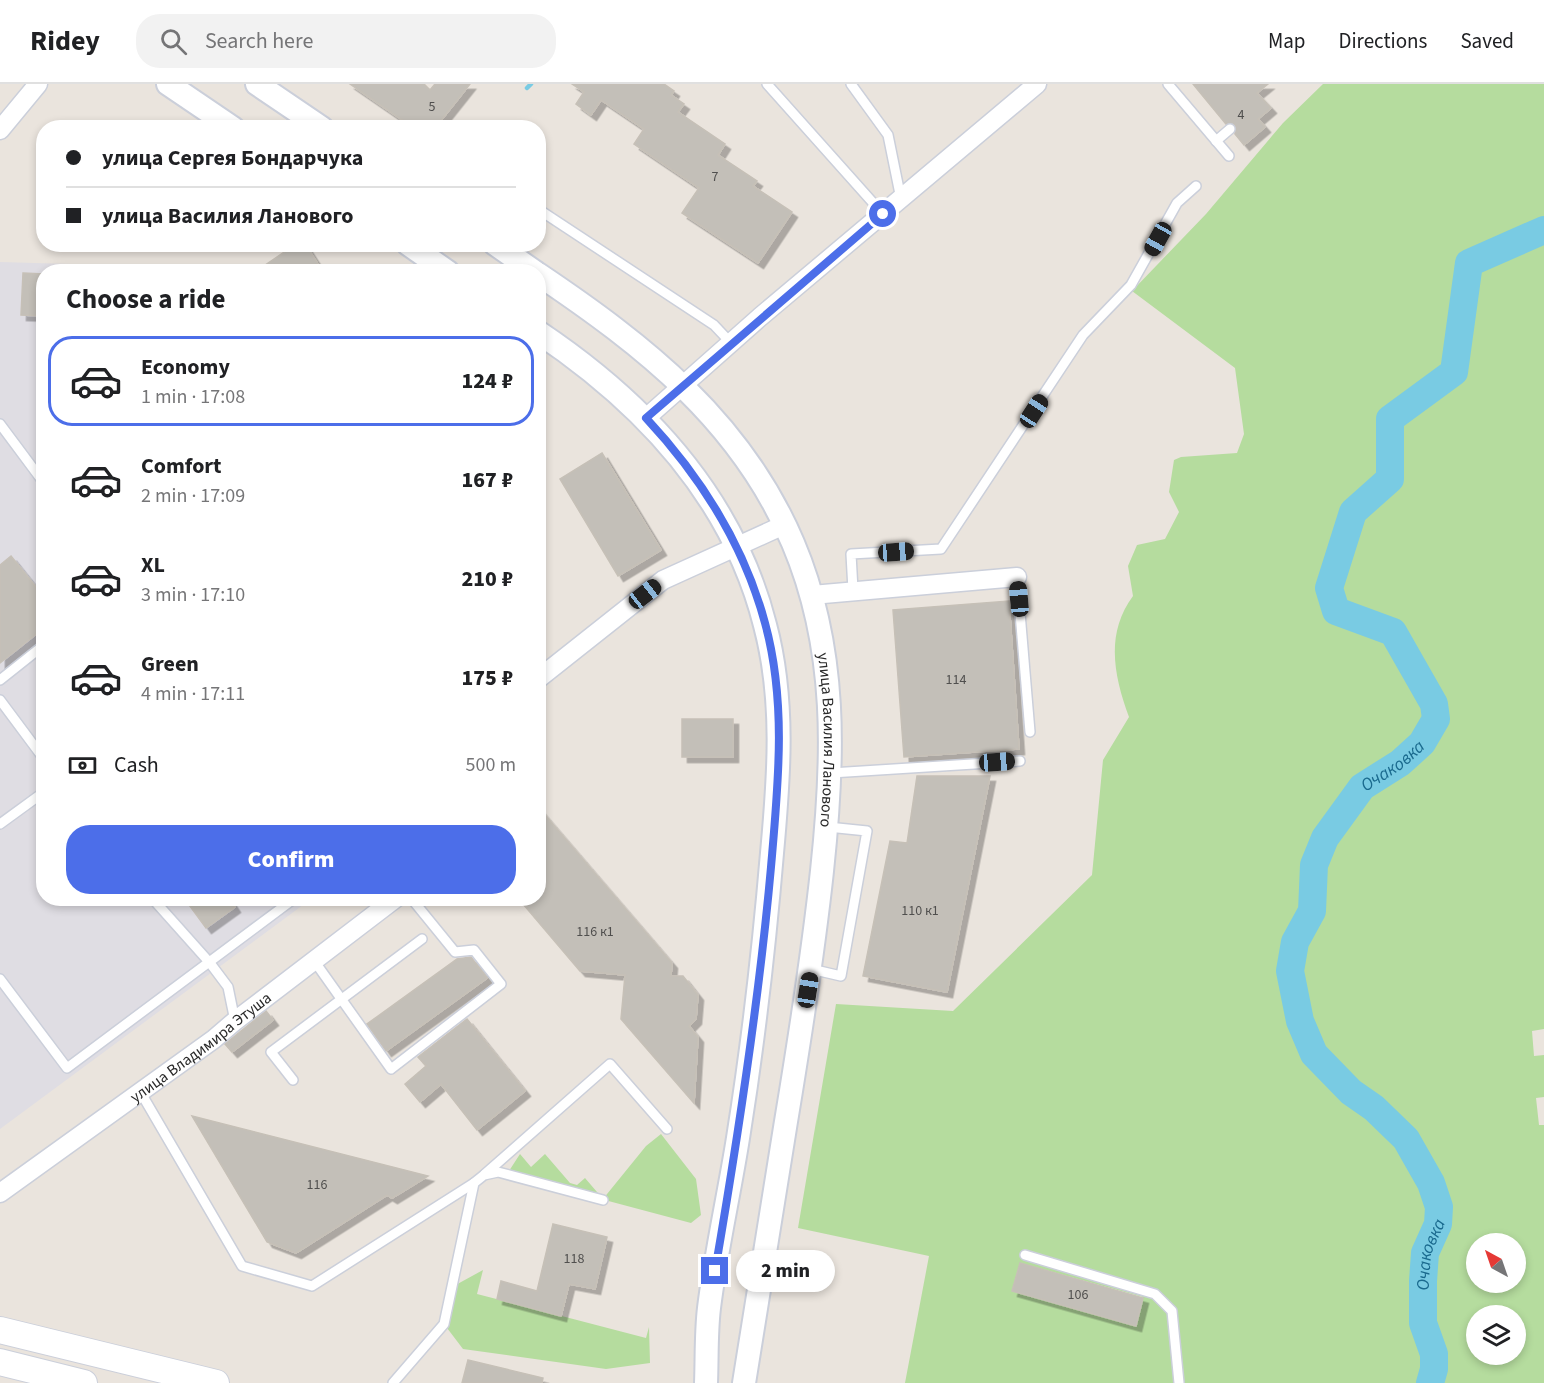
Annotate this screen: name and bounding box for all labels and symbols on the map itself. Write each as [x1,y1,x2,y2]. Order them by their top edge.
house number: 5 [429,97,436,117]
house number: 4 [1238,105,1245,125]
house number: 7 [712,167,719,187]
route start [869,200,896,227]
car [1141,219,1175,259]
car [1017,391,1051,431]
car [877,542,915,562]
car [625,576,665,612]
car [1008,580,1030,618]
street label: улица Василия Ланового [812,651,840,828]
house number: 114 [946,670,966,690]
water label: Очаковка [1356,734,1431,798]
car [978,752,1016,772]
house number: 110 к1 [901,901,939,921]
house number: 116 к1 [576,922,614,942]
car [796,971,820,1009]
street label: улица Владимира Этуша [126,987,276,1108]
house number: 116 [307,1175,327,1195]
water label: Очаковка [1411,1215,1452,1290]
north arrow [1466,1233,1526,1293]
house number: 118 [564,1249,584,1269]
callout: 2 min [736,1250,835,1292]
route end [701,1257,728,1284]
house number: 106 [1068,1285,1088,1305]

